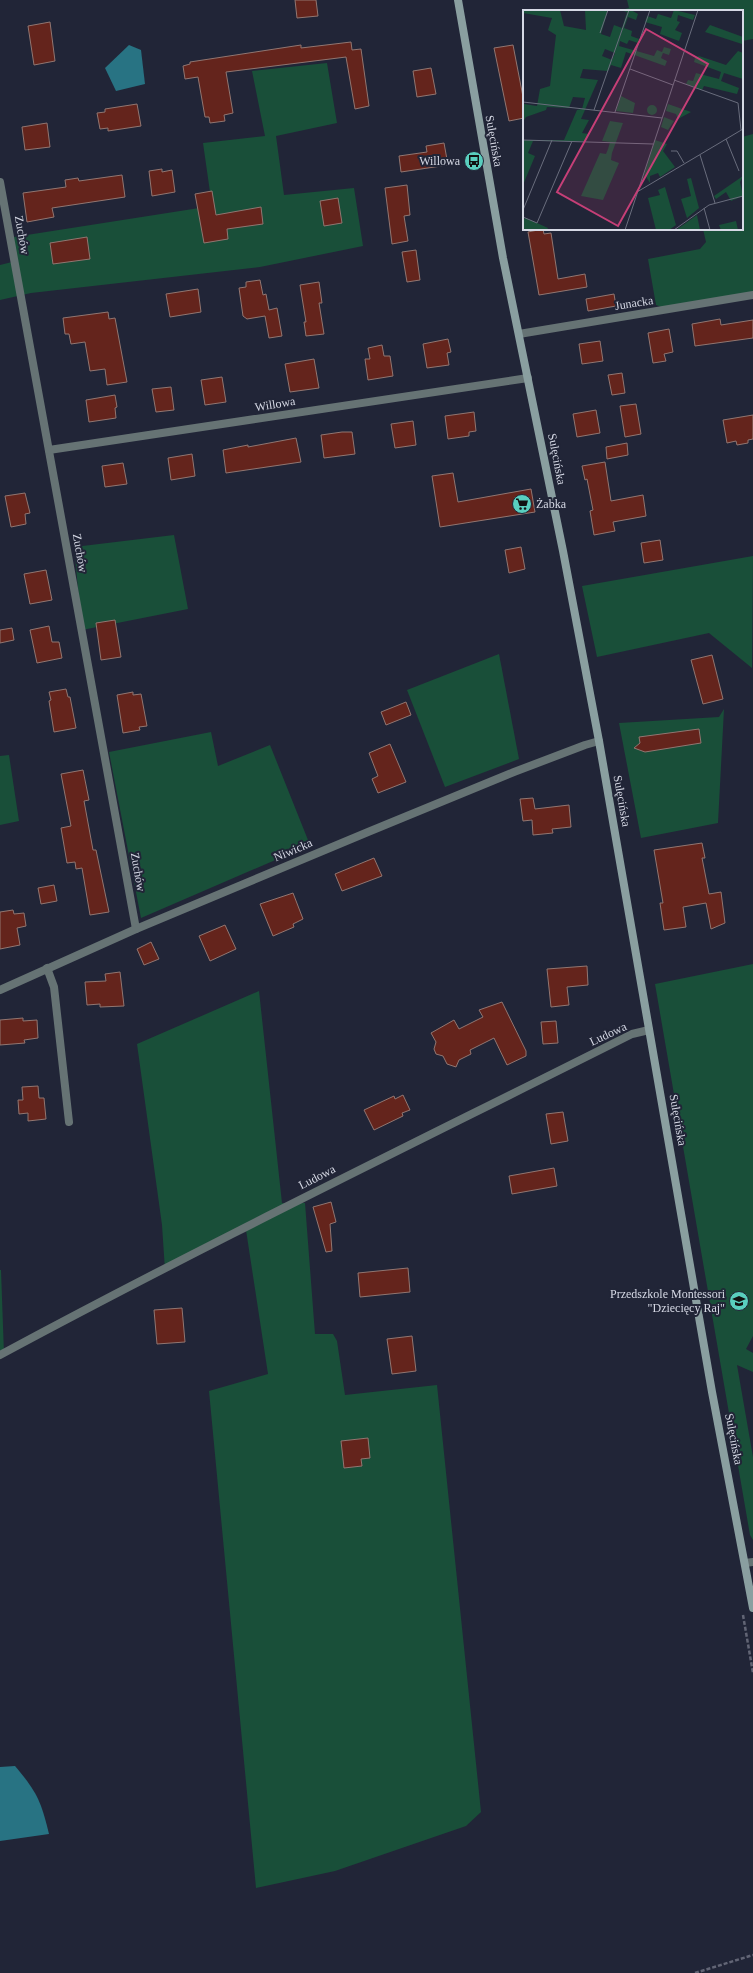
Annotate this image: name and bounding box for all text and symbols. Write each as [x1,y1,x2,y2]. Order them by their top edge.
inset map [523,10,743,230]
street label: Sulęcińska [483,114,506,168]
bus stop icon: Willowa [463,150,485,172]
place label: Willowa [419,154,461,168]
street label: Zuchów [12,214,32,256]
street label: Junacka [614,293,655,313]
street label: Willowa [254,394,297,414]
street label: Sulęcińska [545,432,569,487]
supermarket icon: Żabka [511,493,533,515]
place label: Żabka [536,497,567,511]
street label: Zuchów [70,532,90,574]
street label: Sulęcińska [611,774,634,828]
street label: Niwicka [272,835,315,864]
street label: Zuchów [128,851,148,893]
street label: Ludowa [587,1019,629,1049]
street label: Sulęcińska [667,1093,690,1147]
street label: Ludowa [296,1162,338,1192]
place label: Przedszkole Montessori "Dziecięcy Raj" [610,1287,726,1315]
school or university icon: Przedszkole Montessori "Dziecięcy Raj" [728,1290,750,1312]
street label: Sulęcińska [722,1412,746,1467]

